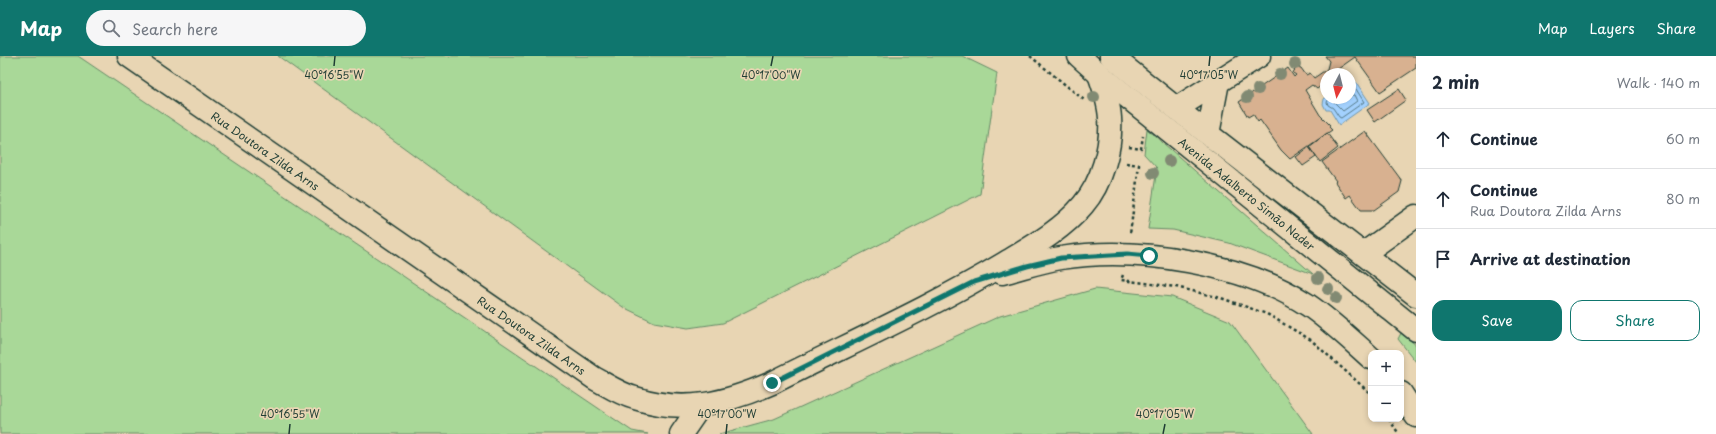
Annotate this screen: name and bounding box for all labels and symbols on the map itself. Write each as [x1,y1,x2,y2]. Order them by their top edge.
text: 40°16'55"W [305,67,364,82]
text: 40°17'00"W [741,67,801,82]
text: 40°17'05"W [1180,67,1239,82]
north arrow [1320,68,1356,104]
street label: Rua Doutora Zilda Arns [208,107,323,194]
street label: Avenida Adalberto Simão Nader [1175,133,1319,254]
route start [1140,247,1158,265]
street label: Rua Doutora Zilda Arns [474,291,589,378]
route end [763,374,781,392]
text: 40°16'55"W [261,406,320,421]
text: 40°17'00"W [697,406,757,421]
text: 40°17'05"W [1136,406,1195,421]

